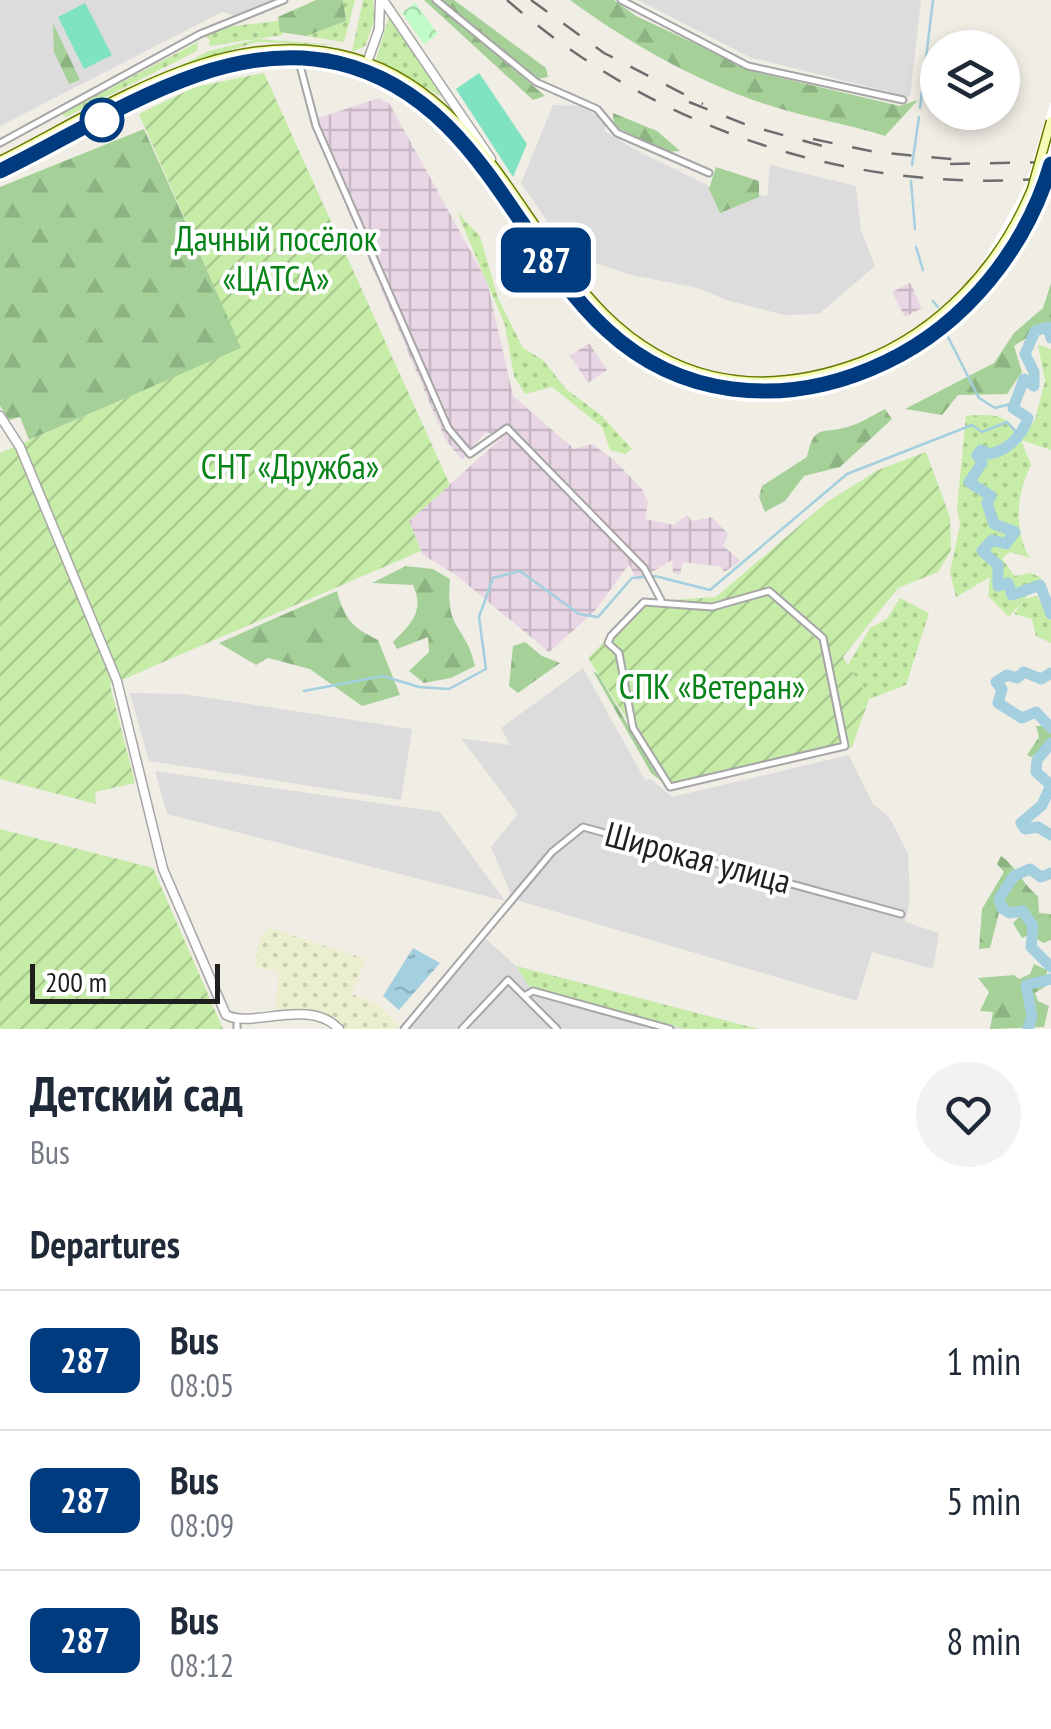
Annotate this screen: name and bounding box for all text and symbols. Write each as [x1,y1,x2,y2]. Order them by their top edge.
map controls [920,30,1020,130]
button: layers [920,30,1020,130]
unlabelled marker [81,99,123,141]
park label: Дачный посёлок «ЦАТСА» [175,215,378,301]
line badge: 287 [488,228,604,292]
text: 287 [521,237,571,283]
park label: СНТ «Дружба» [201,443,379,489]
park label: СПК «Ветеран» [619,663,805,709]
street label: Широкая улица [600,810,796,904]
scale bar [30,959,220,1004]
text: 200 m [45,963,107,1000]
text: Детский сад [30,1062,243,1124]
button: heart [916,1062,1021,1167]
text: Bus [30,1131,70,1173]
text: Departures [30,1219,180,1268]
text: Bus [170,1315,219,1364]
text: 1 min [946,1336,1021,1385]
text: 287 [60,1337,110,1383]
text: 08:05 [170,1364,234,1406]
text: Bus [170,1455,219,1504]
text: 5 min [946,1476,1021,1525]
text: 287 [60,1477,110,1523]
text: 08:09 [170,1504,234,1546]
text: Bus [170,1595,219,1644]
text: 8 min [946,1616,1021,1665]
text: 287 [60,1617,110,1663]
text: 08:12 [170,1644,234,1686]

